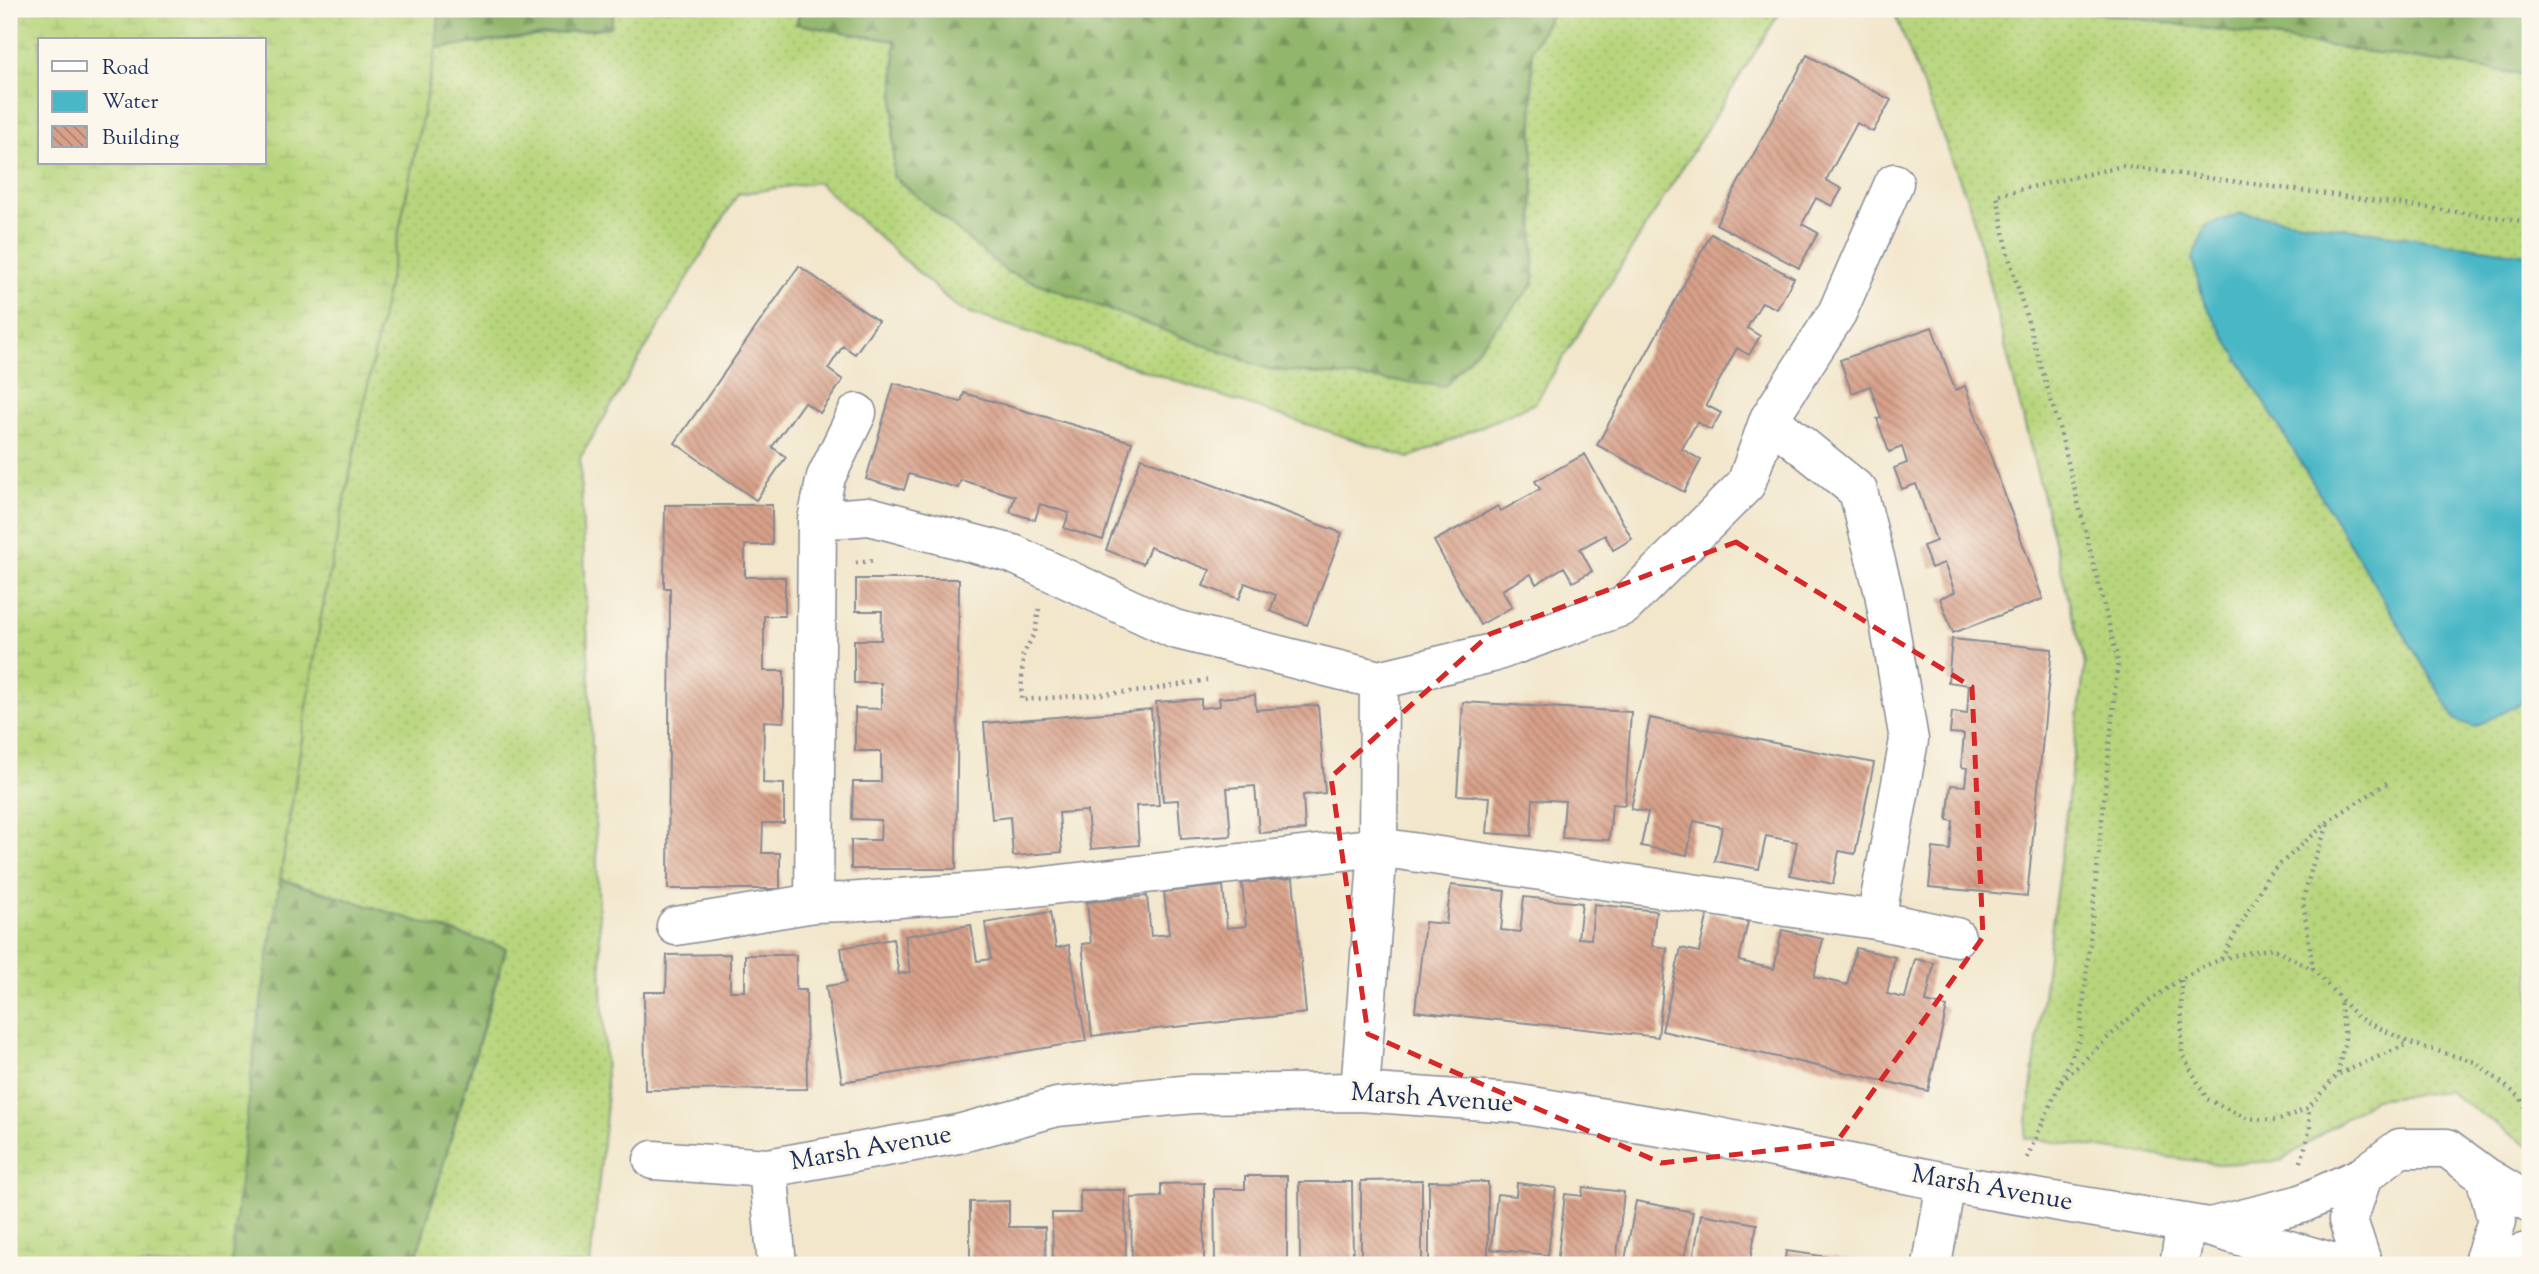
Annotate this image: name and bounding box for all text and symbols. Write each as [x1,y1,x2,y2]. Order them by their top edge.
legend [38,38,266,164]
text: Road [102,54,149,84]
text: Water [102,88,159,118]
text: Building [102,124,179,154]
street label: Marsh Avenue [1349,1075,1515,1123]
street label: Marsh Avenue [787,1117,955,1181]
street label: Marsh Avenue [1908,1157,2076,1221]

